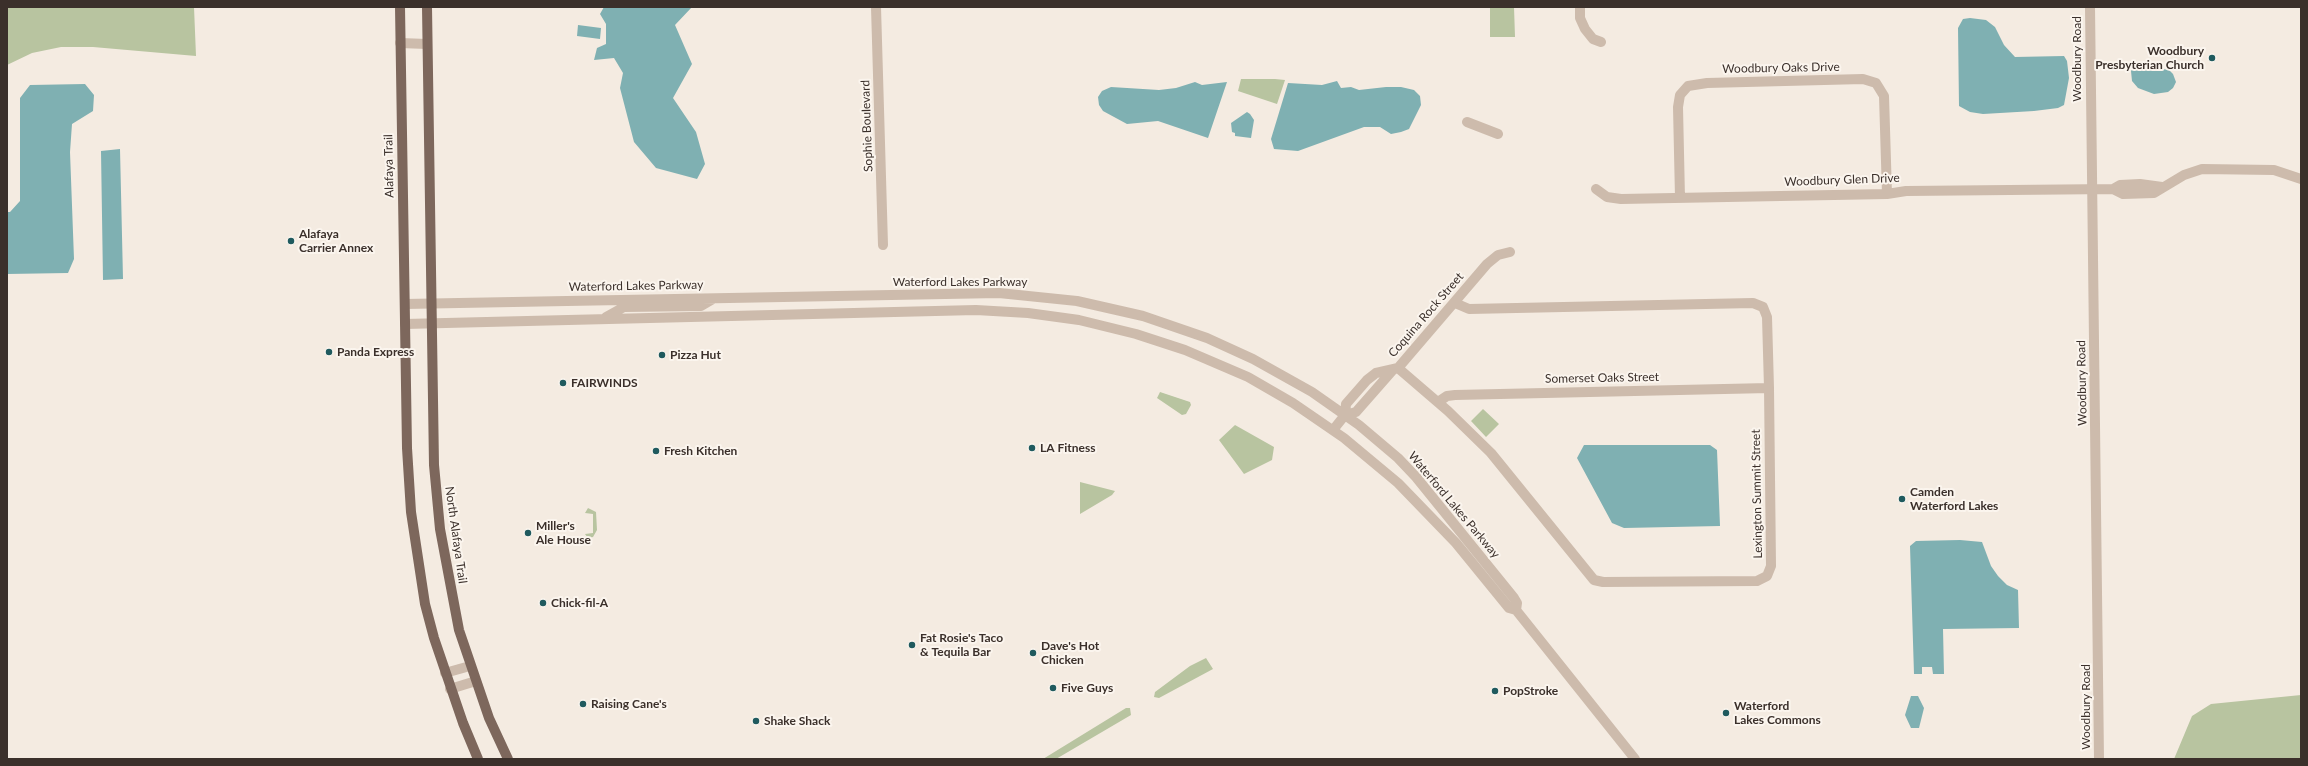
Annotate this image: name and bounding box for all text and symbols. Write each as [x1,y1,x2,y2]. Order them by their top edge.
street label: Woodbury Road [2070,16,2084,102]
place label: Woodbury Presbyterian Church [2095,44,2204,72]
marker: Woodbury Presbyterian Church [2207,53,2217,63]
street label: Woodbury Oaks Drive [1722,60,1840,76]
street label: Sophie Boulevard [858,80,876,172]
street label: Alafaya Trail [381,134,397,198]
street label: Woodbury Glen Drive [1784,171,1900,189]
place label: Alafaya Carrier Annex [299,227,373,255]
marker: Alafaya Carrier Annex [286,236,296,246]
street label: Coquina Rock Street [1385,270,1467,360]
street label: Waterford Lakes Parkway [893,275,1027,289]
street label: Waterford Lakes Parkway [569,278,703,294]
street label: Woodbury Road [2074,340,2090,426]
place label: Panda Express [337,345,414,359]
marker: Panda Express [324,347,334,357]
place label: Pizza Hut [670,348,721,362]
marker: Pizza Hut [657,350,667,360]
street label: Somerset Oaks Street [1545,370,1659,386]
place label: FAIRWINDS [571,376,638,390]
marker: FAIRWINDS [558,378,568,388]
street label: Lexington Summit Street [1749,429,1765,559]
place label: LA Fitness [1040,441,1095,455]
marker: LA Fitness [1027,443,1037,453]
place label: Fresh Kitchen [664,444,737,458]
marker: Fresh Kitchen [651,446,661,456]
street label: Waterford Lakes Parkway [1405,449,1503,561]
place label: Camden Waterford Lakes [1910,485,1998,513]
street label: North Alafaya Trail [442,486,470,584]
marker: Camden Waterford Lakes [1897,494,1907,504]
place label: Miller's Ale House [536,519,591,547]
marker: Miller's Ale House [523,528,533,538]
place label: Chick-fil-A [551,596,608,610]
marker: Chick-fil-A [538,598,548,608]
place label: Fat Rosie's Taco & Tequila Bar [920,631,1003,659]
place label: Dave's Hot Chicken [1041,639,1099,667]
marker: Fat Rosie's Taco & Tequila Bar [907,640,917,650]
marker: Dave's Hot Chicken [1028,648,1038,658]
street label: Woodbury Road [2079,664,2093,750]
place label: Five Guys [1061,681,1113,695]
marker: Five Guys [1048,683,1058,693]
place label: PopStroke [1503,684,1558,698]
marker: PopStroke [1490,686,1500,696]
place label: Raising Cane's [591,697,667,711]
marker: Raising Cane's [578,699,588,709]
place label: Waterford Lakes Commons [1734,699,1821,727]
marker: Waterford Lakes Commons [1721,708,1731,718]
place label: Shake Shack [764,714,830,728]
marker: Shake Shack [751,716,761,726]

